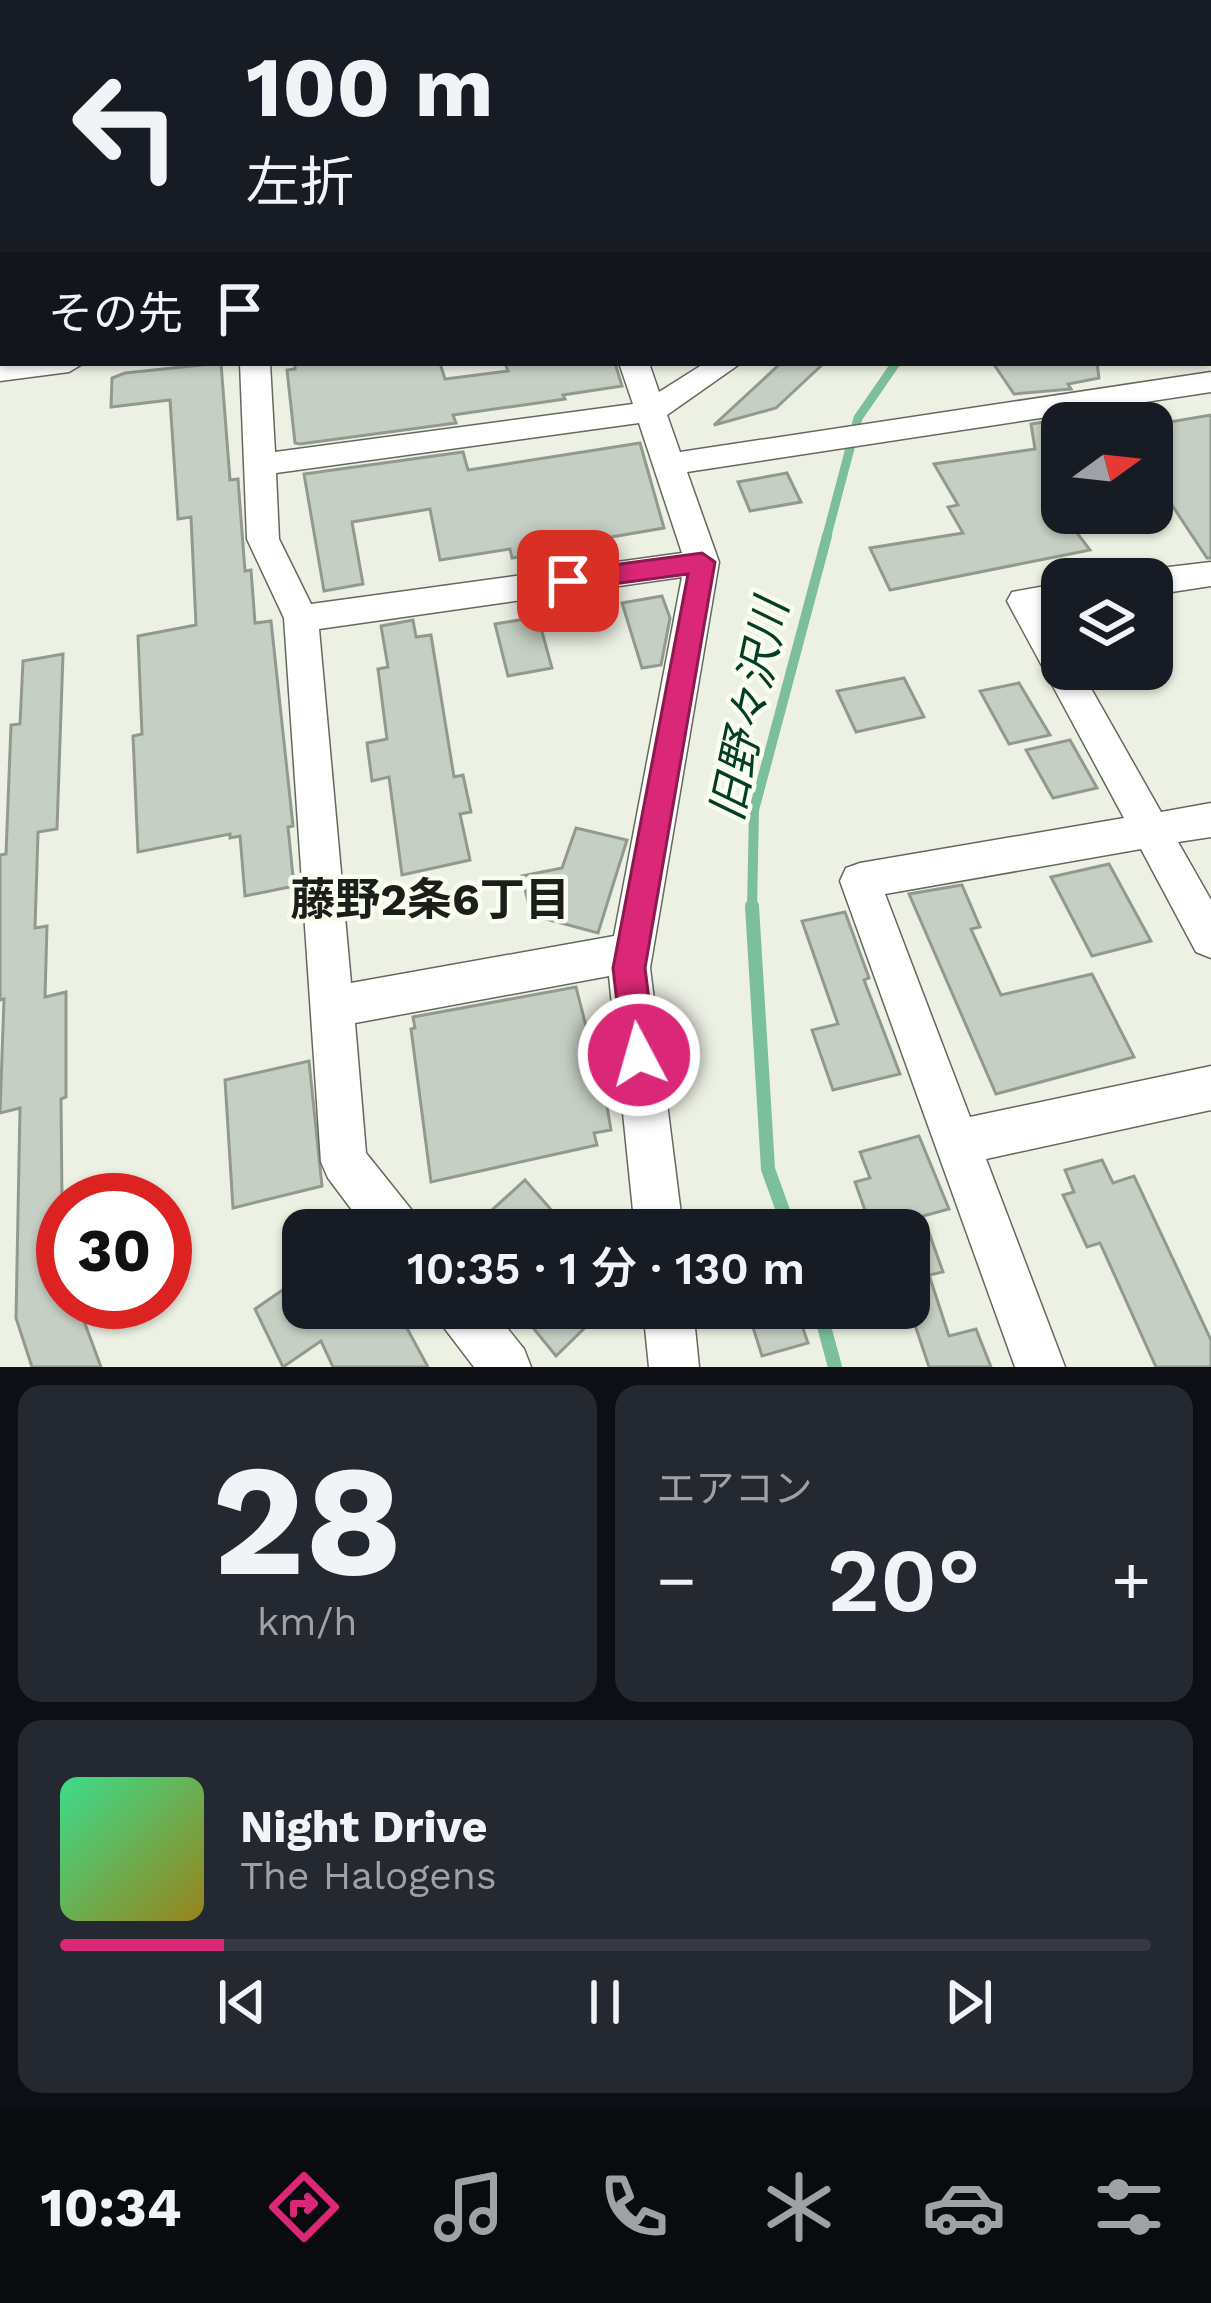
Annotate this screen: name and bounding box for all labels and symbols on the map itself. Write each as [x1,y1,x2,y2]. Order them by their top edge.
north arrow [1041,402,1173,534]
pin [517,530,619,632]
water label: 旧野々沢川 [700,591,799,826]
district label: 藤野2条6丁目 [290,873,570,926]
position arrow [576,992,702,1118]
speed limit sign: 30 [36,1173,192,1329]

